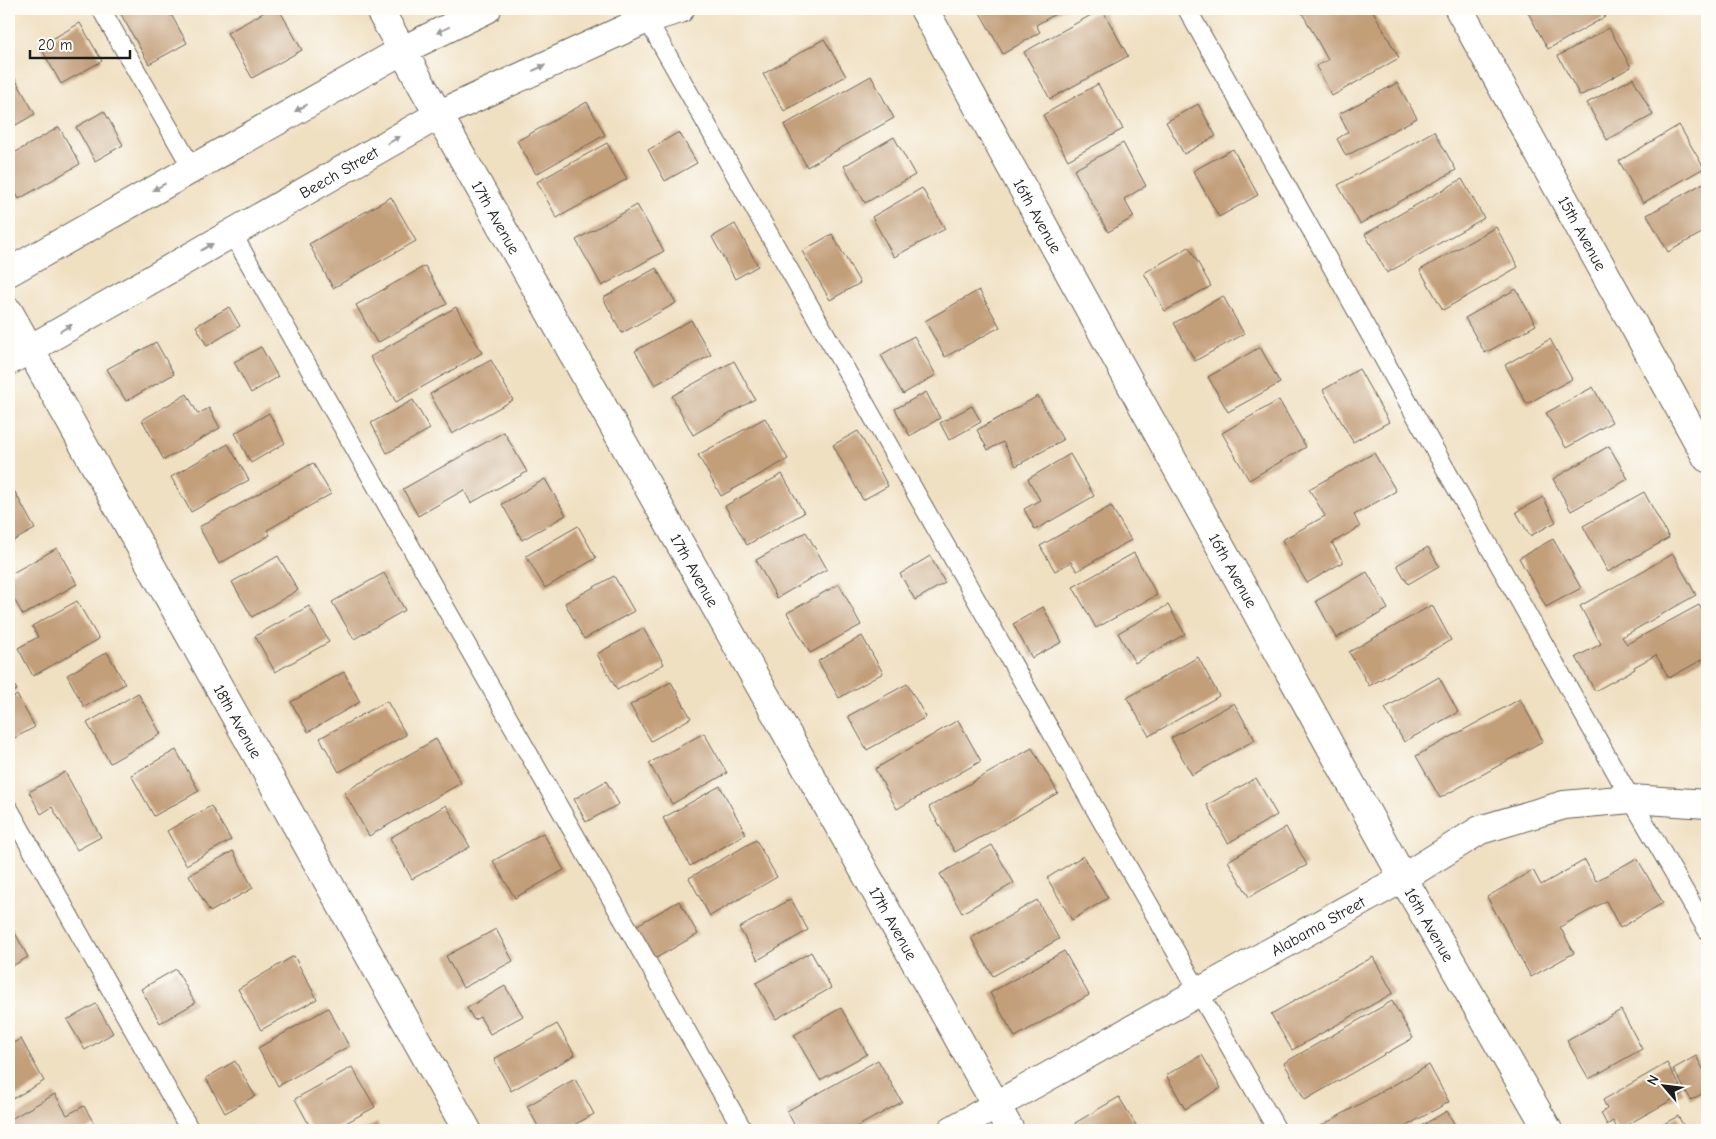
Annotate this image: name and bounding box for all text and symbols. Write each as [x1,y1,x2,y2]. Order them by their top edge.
one-way arrow [436,26,451,34]
scale bar [30,28,130,60]
text: 20 m [38,36,72,54]
one-way arrow [532,64,546,72]
one-way arrow [294,103,307,112]
one-way arrow [387,136,400,145]
street label: Beech Street [297,143,382,203]
street label: 16th Avenue [1009,176,1065,257]
street label: 17th Avenue [468,178,523,258]
one-way arrow [152,183,166,192]
street label: 15th Avenue [1554,193,1610,274]
one-way arrow [200,243,215,251]
one-way arrow [59,324,74,332]
street label: 16th Avenue [1205,530,1260,611]
street label: 17th Avenue [666,531,722,610]
street label: 18th Avenue [209,682,265,762]
street label: 17th Avenue [865,884,920,963]
street label: 16th Avenue [1401,885,1457,965]
street label: Alabama Street [1268,893,1369,960]
north arrow [1638,1062,1688,1112]
text: N [1643,1072,1663,1088]

